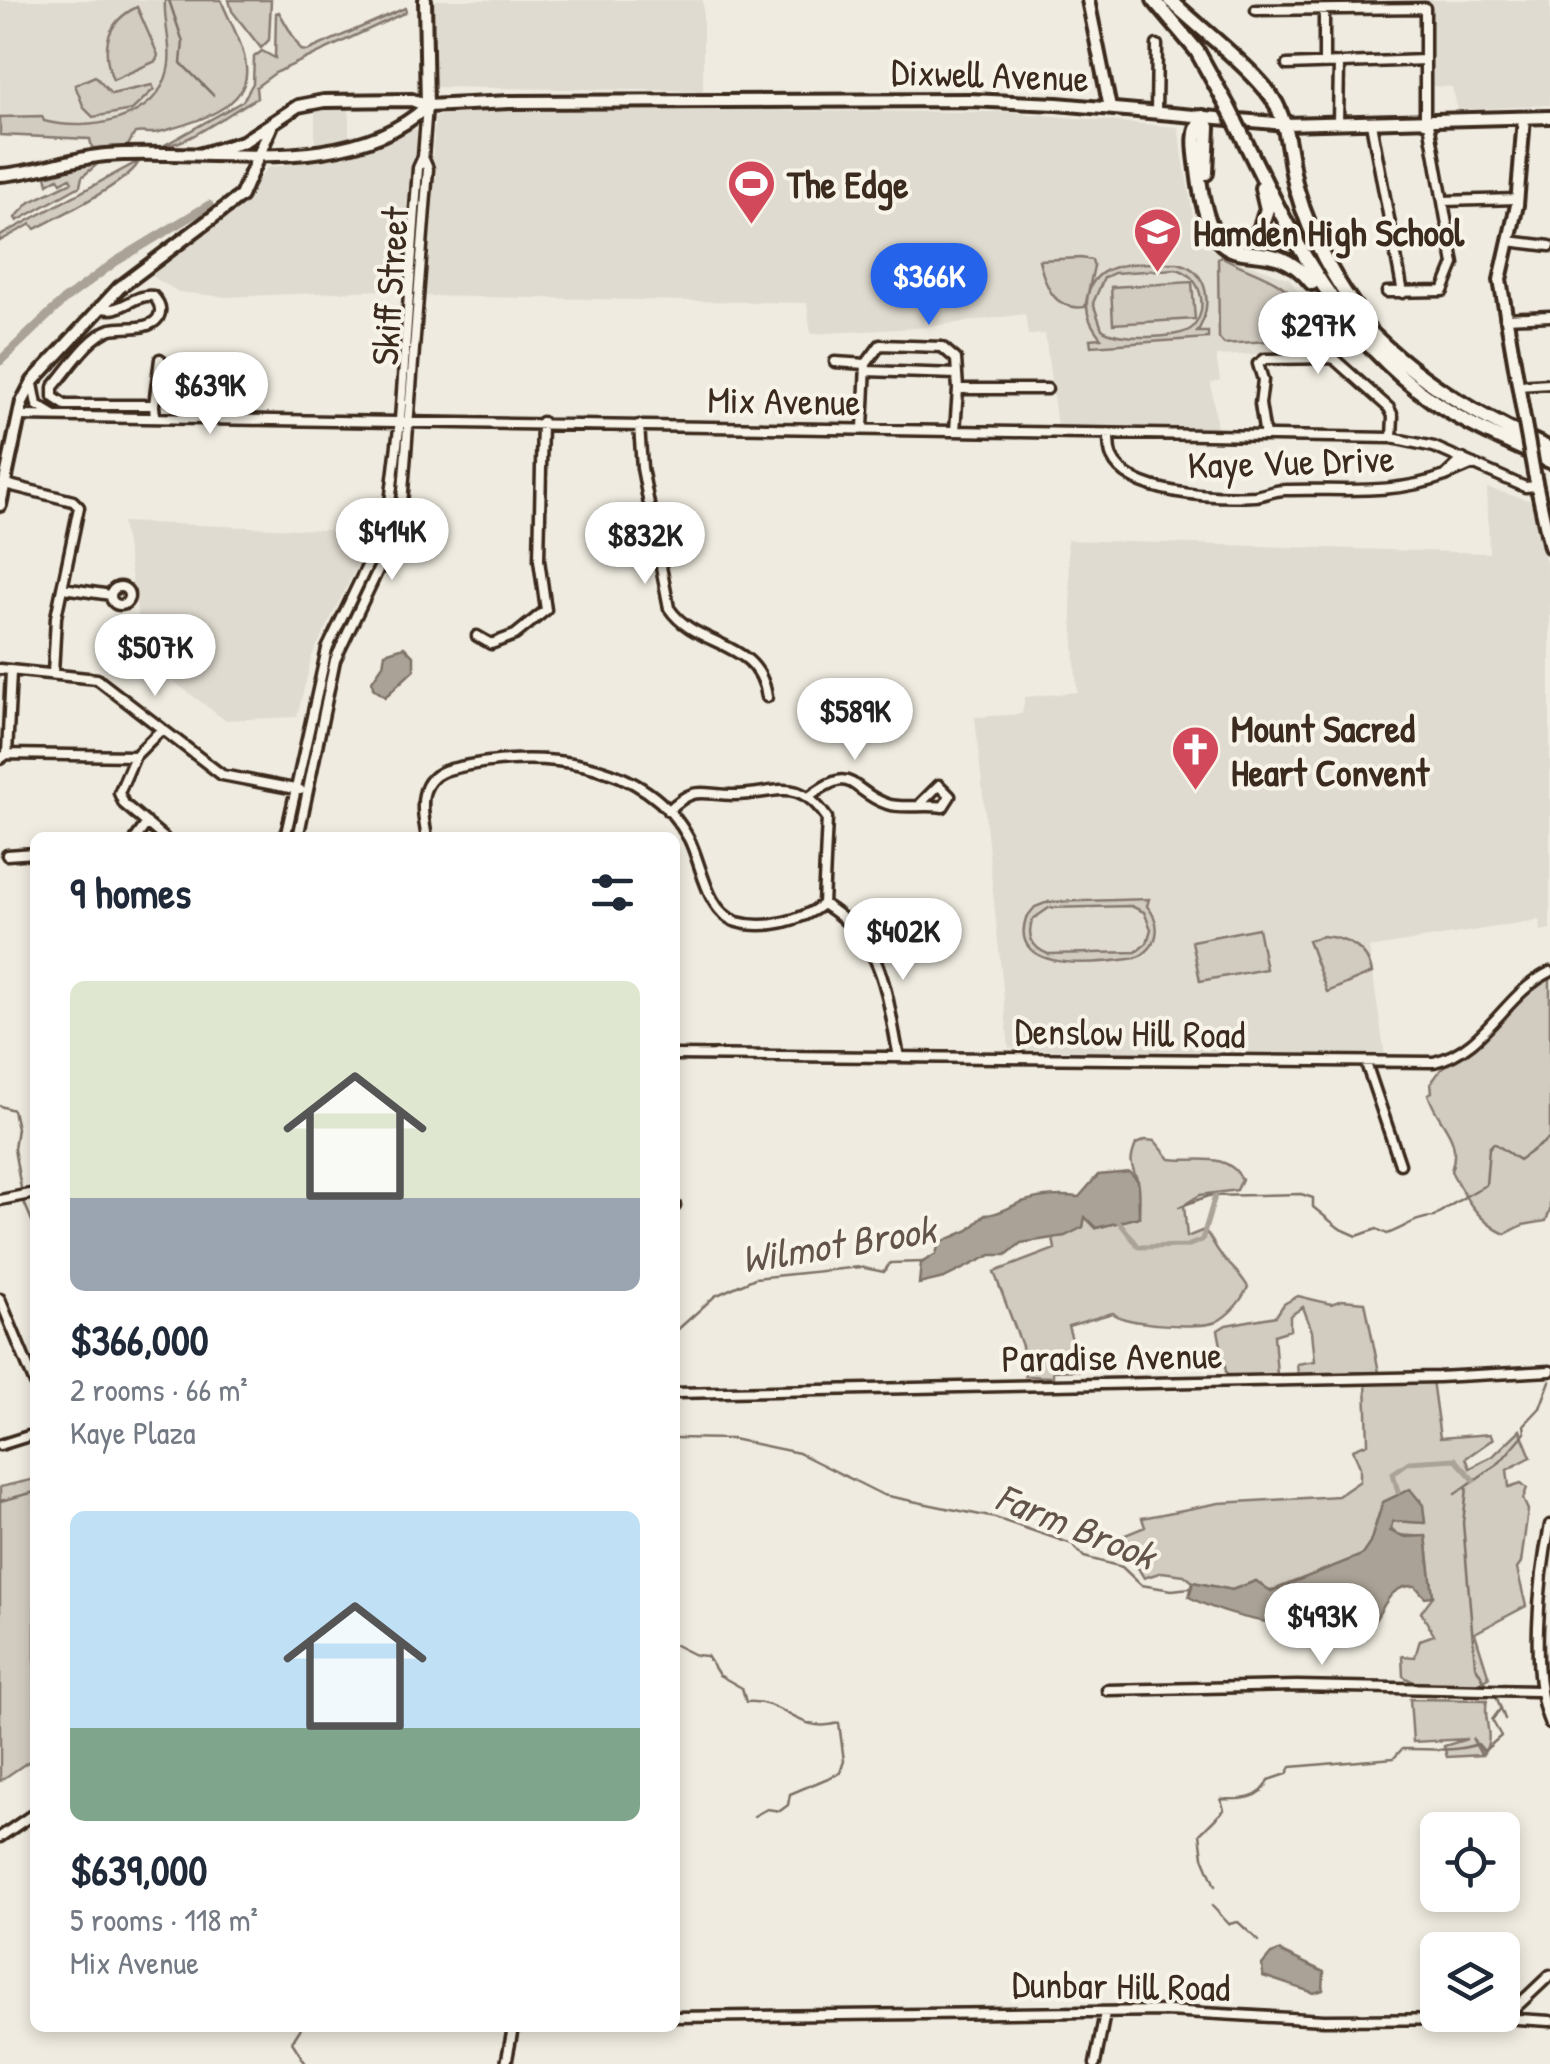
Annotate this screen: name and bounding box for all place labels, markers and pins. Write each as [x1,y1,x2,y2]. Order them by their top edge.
sports icon: The Edge [726,158,778,226]
place label: The Edge [786,158,908,211]
school or university icon: Hamden High School [1132,206,1184,274]
place label: Hamden High School [1193,206,1465,259]
pin: $366K [859,243,999,328]
pin: $297K [1248,292,1388,377]
pin: $639K [140,352,280,437]
pin: $414K [322,498,462,583]
pin: $832K [575,502,715,587]
pin: $507K [85,614,225,699]
pin: $589K [785,678,925,763]
place label: Mount Sacred Heart Convent [1231,702,1431,798]
church icon: Mount Sacred Heart Convent [1170,724,1222,792]
pin: $402K [833,898,973,983]
pin: $493K [1252,1583,1392,1668]

